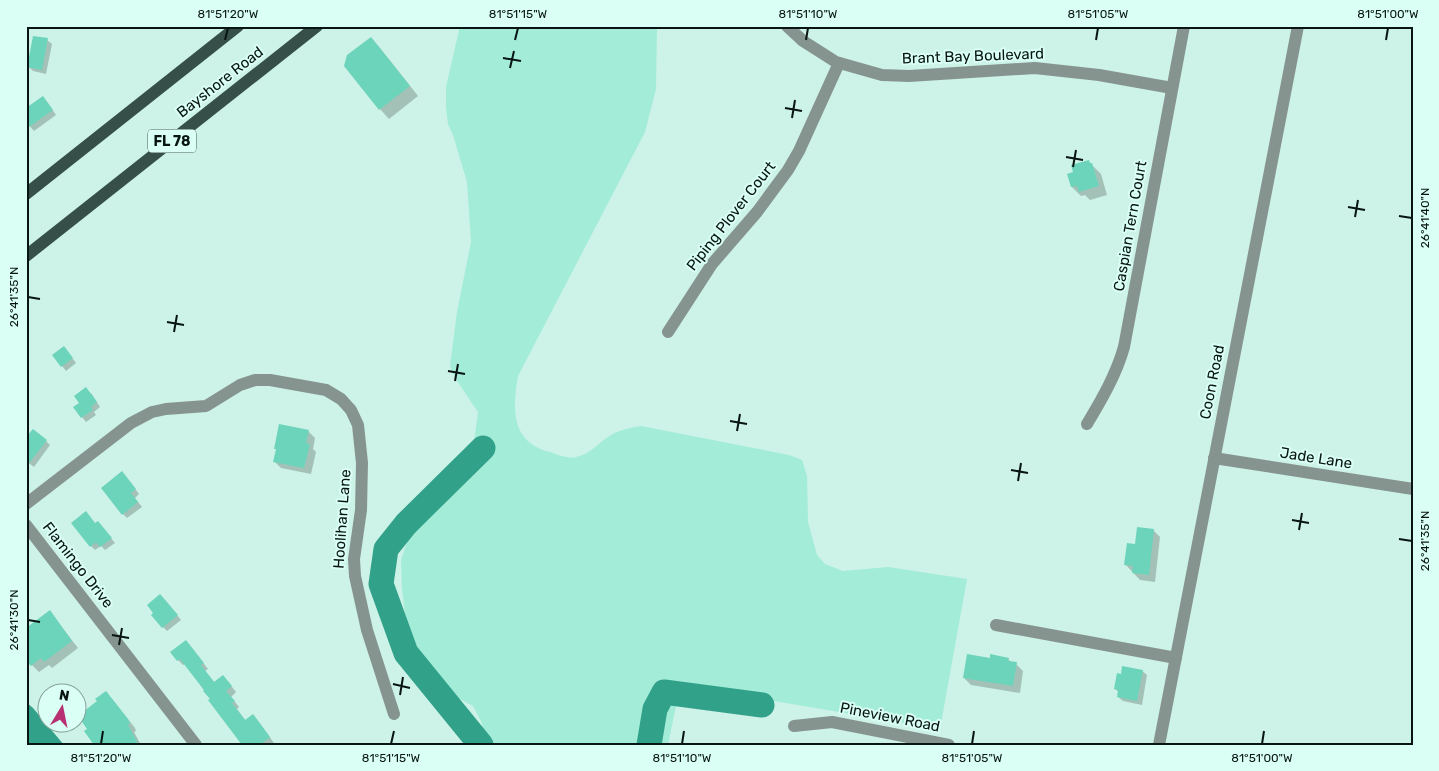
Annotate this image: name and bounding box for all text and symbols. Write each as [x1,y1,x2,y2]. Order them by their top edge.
text: 81°51'20"W [198,7,259,21]
text: 81°51'15"W [489,7,548,21]
text: 81°51'10"W [779,7,838,21]
text: 81°51'05"W [1068,7,1129,21]
text: 81°51'00"W [1357,7,1419,21]
street label: Bayshore Road [173,43,267,121]
street label: Brant Bay Boulevard [902,45,1044,67]
road number: FL 78 [148,130,196,152]
street label: Piping Plover Court [683,158,779,274]
street label: Caspian Tern Court [1110,159,1150,293]
text: 26°41'40"N [1418,188,1432,248]
text: 26°41'35"N [7,267,21,327]
street label: Coon Road [1196,343,1228,421]
street label: Jade Lane [1279,443,1353,473]
street label: Hoolihan Lane [330,469,354,569]
text: 26°41'35"N [1418,511,1432,571]
street label: Flamingo Drive [39,518,117,612]
text: 26°41'30"N [7,589,21,651]
north arrow [38,684,88,734]
text: N [58,686,71,705]
street label: Pineview Road [838,698,942,736]
text: 81°51'20"W [71,751,132,765]
text: 81°51'15"W [362,751,421,765]
text: 81°51'10"W [653,751,712,765]
text: 81°51'05"W [942,751,1003,765]
text: 81°51'00"W [1231,751,1293,765]

